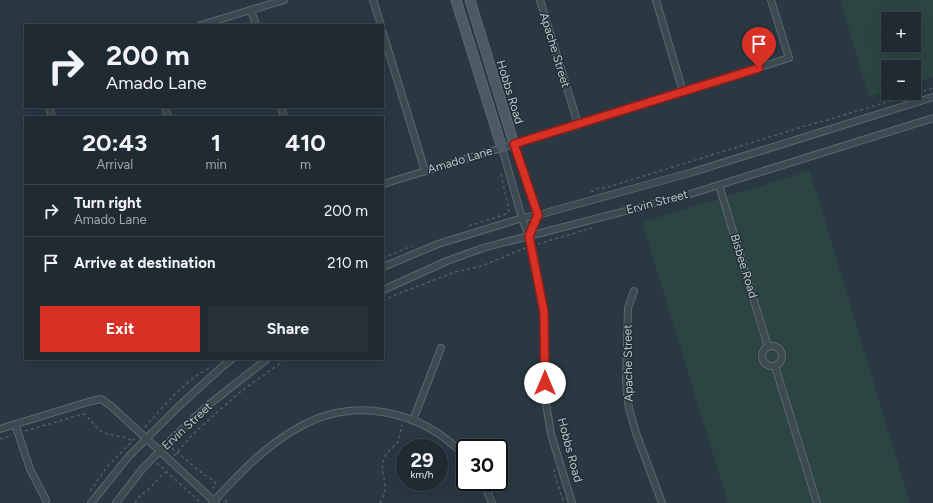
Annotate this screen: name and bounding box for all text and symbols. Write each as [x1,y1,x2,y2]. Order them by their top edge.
street label: Apache Street [537,11,573,90]
map controls [881,12,921,100]
button: + [881,12,921,52]
pin [742,27,776,68]
icon: arrive [748,33,770,55]
text: 200 m [106,38,190,72]
icon: right [40,40,92,92]
street label: Hobbs Road [494,58,526,126]
button: − [881,60,921,100]
text: Amado Lane [106,72,207,94]
text: 20:43 [82,128,147,157]
text: 1 [211,128,221,157]
text: 410 [285,128,326,157]
street label: Amado Lane [426,143,495,176]
text: Arrival [96,157,133,172]
text: min [206,157,227,172]
text: m [300,157,311,172]
street label: Ervin Street [625,187,690,217]
text: Turn right [74,194,142,212]
icon: right [40,200,62,222]
text: 200 m [324,202,368,220]
text: Amado Lane [74,212,147,227]
street label: Bisbee Road [728,232,760,300]
icon: arrive [40,252,62,274]
text: Arrive at destination [74,254,215,272]
text: 210 m [327,254,368,272]
button: Exit [40,306,200,352]
button: Share [208,306,368,352]
street label: Apache Street [620,324,636,402]
position arrow [524,362,566,404]
street label: Ervin Street [159,399,215,453]
street label: Hobbs Road [555,416,585,484]
speed limit sign: 30 [456,439,508,491]
text: 29 [410,448,434,472]
text: km/h [411,468,433,481]

